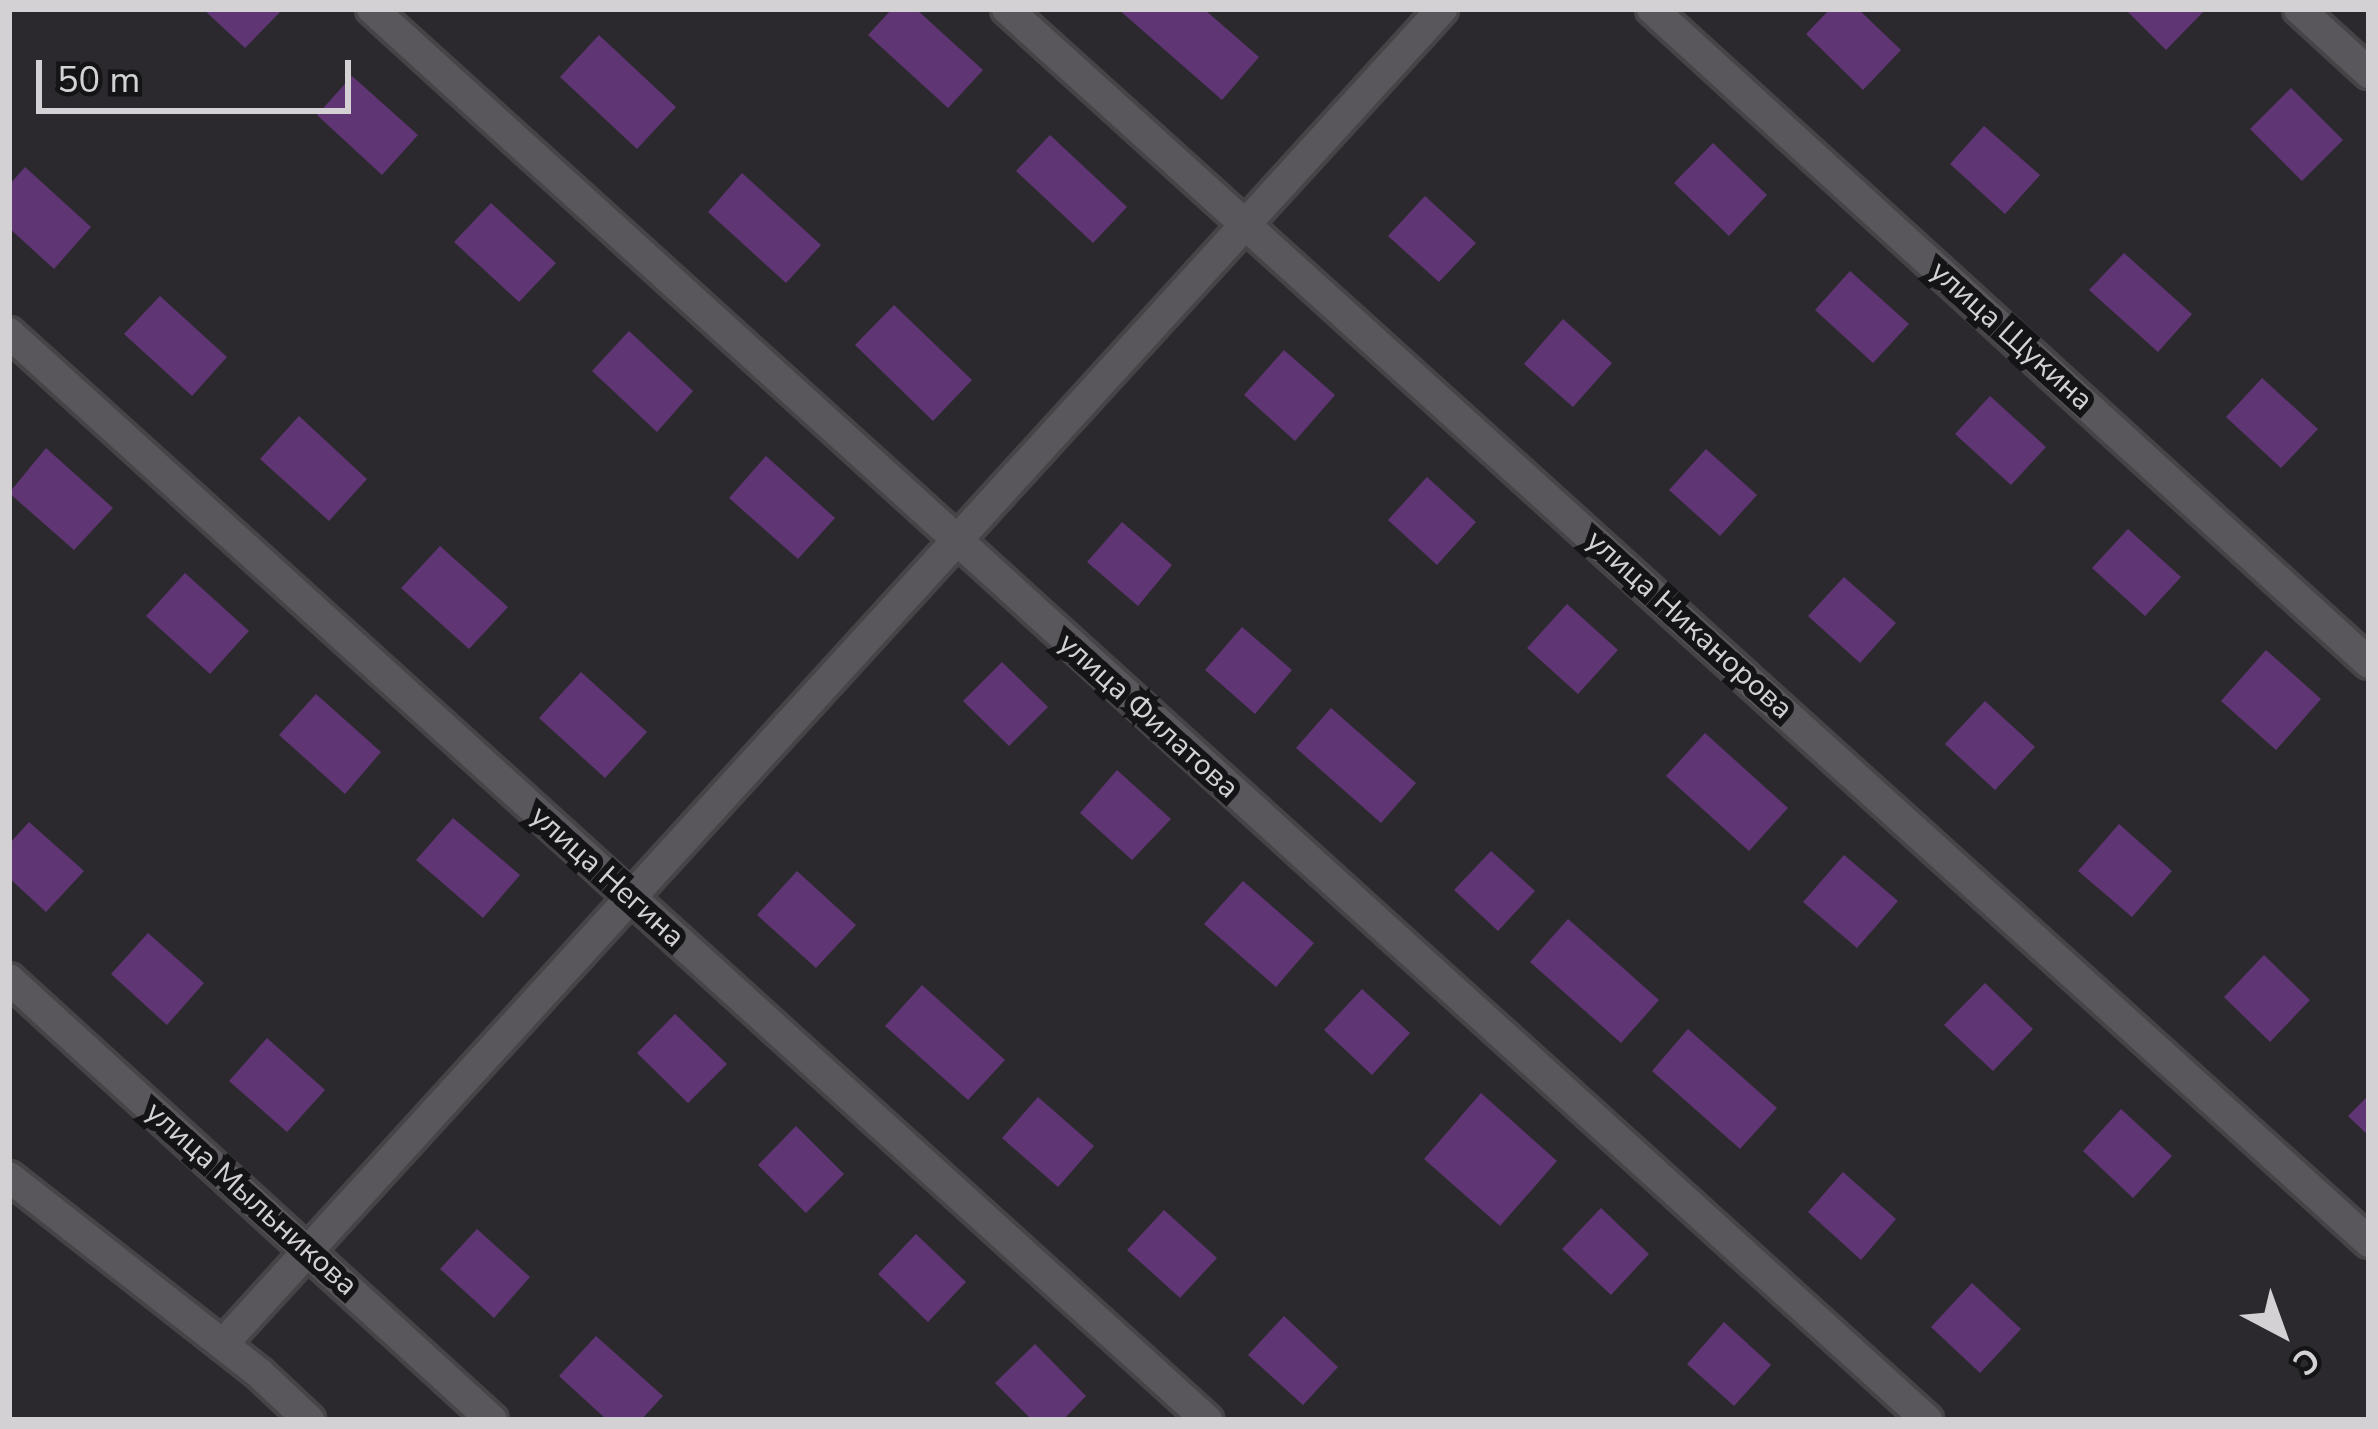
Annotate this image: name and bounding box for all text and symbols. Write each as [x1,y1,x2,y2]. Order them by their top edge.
scale bar [42,36,357,110]
text: 50 m [57,56,140,105]
street label: улица Щукина [1922,254,2100,418]
street label: улица Никанорова [1578,523,1800,727]
street label: улица Филатова [1050,626,1246,806]
street label: улица Негина [523,798,691,956]
street label: улица Мыльникова [138,1094,364,1304]
north arrow [2222,1273,2342,1393]
text: С [2283,1336,2329,1385]

